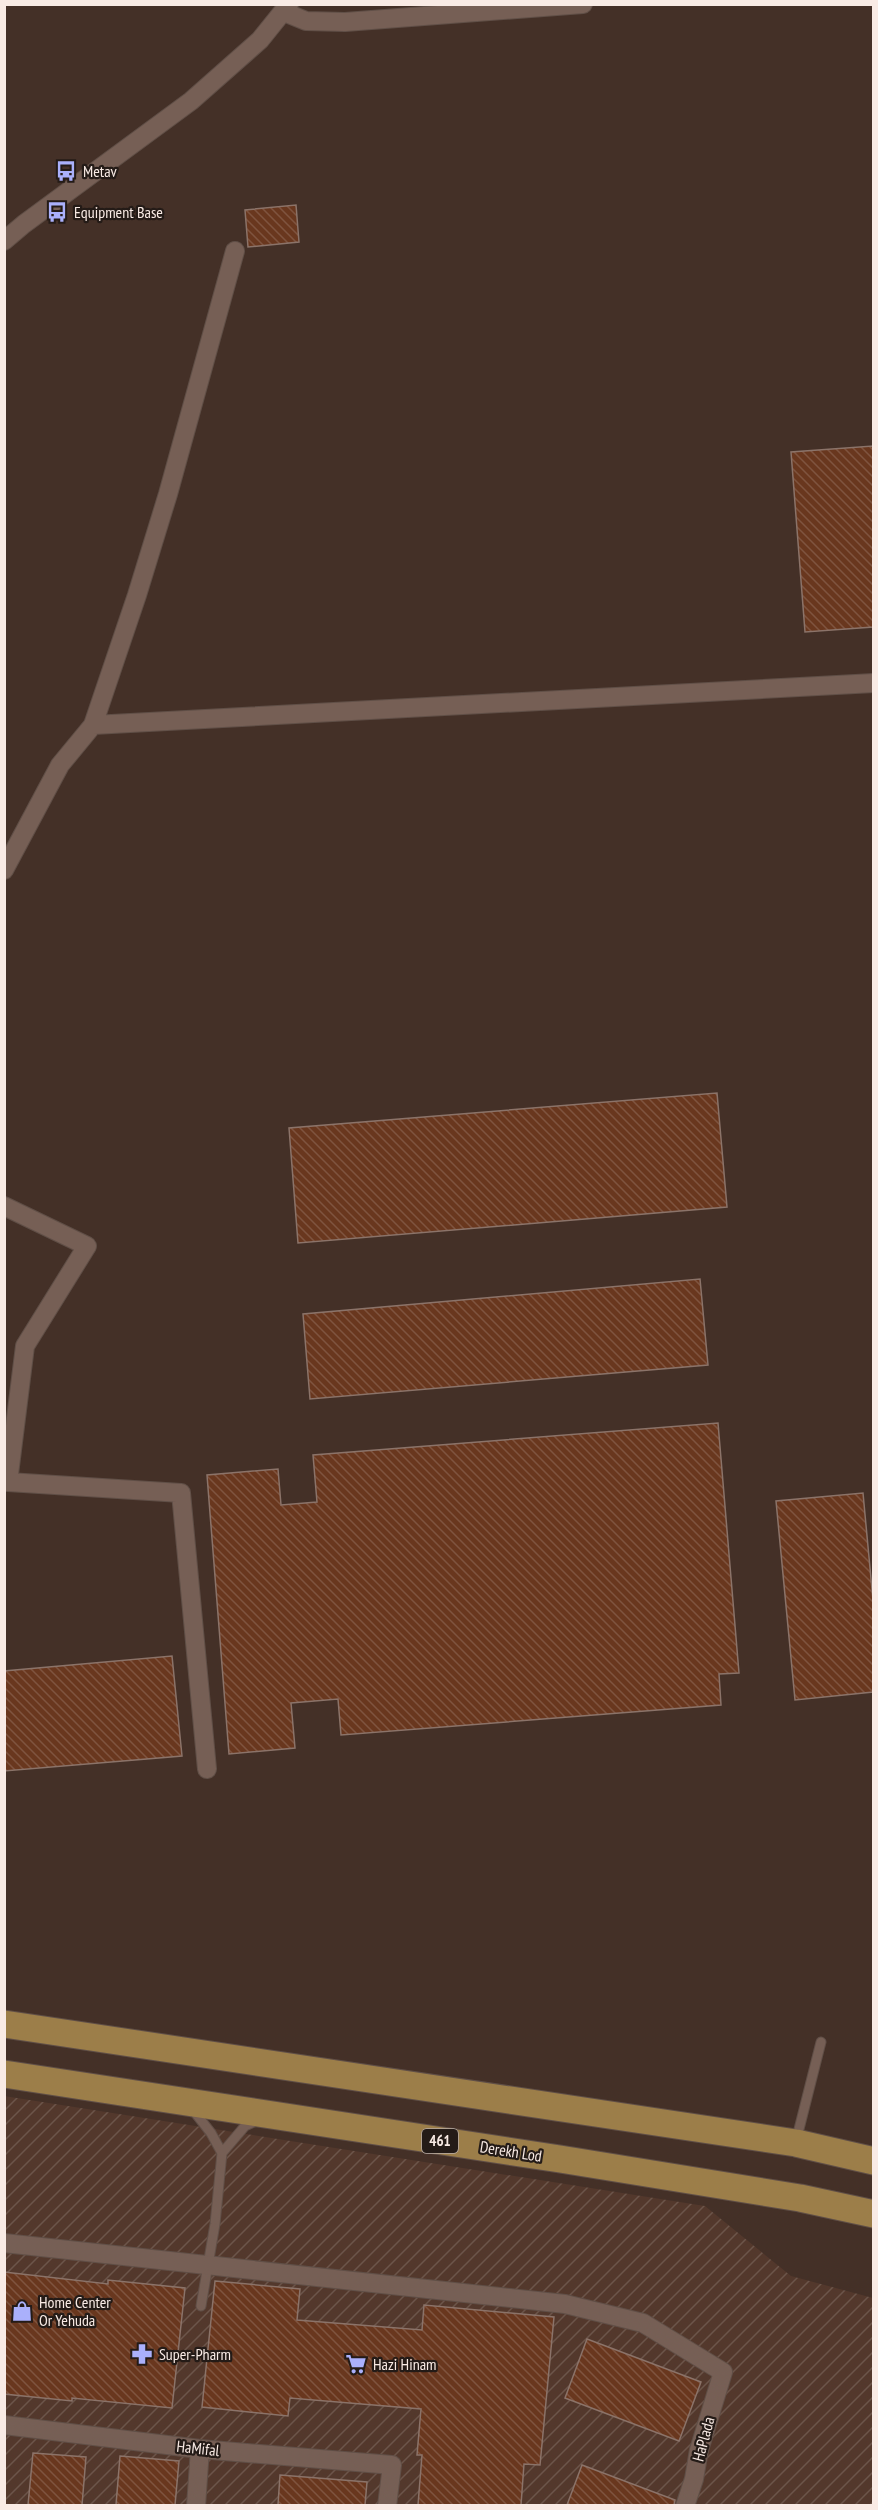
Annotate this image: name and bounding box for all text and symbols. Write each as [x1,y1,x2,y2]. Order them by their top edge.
bus stop icon: Metav [54,159,78,183]
place label: Metav [83,161,118,181]
bus stop icon: Equipment Base [45,200,69,224]
place label: Equipment Base [74,202,163,222]
road number: 461 [422,2129,458,2153]
street label: Derekh Lod [479,2136,543,2166]
place label: Home Center Or Yehuda [39,2292,111,2330]
shop icon: Home Center Or Yehuda [10,2299,34,2323]
pharmacy icon: Super-Pharm [130,2342,154,2366]
place label: Super-Pharm [159,2344,231,2364]
supermarket icon: Hazi Hinam [344,2352,368,2376]
place label: Hazi Hinam [373,2354,437,2374]
street label: HaPlada [687,2414,719,2464]
street label: HaMifal [176,2436,221,2460]

